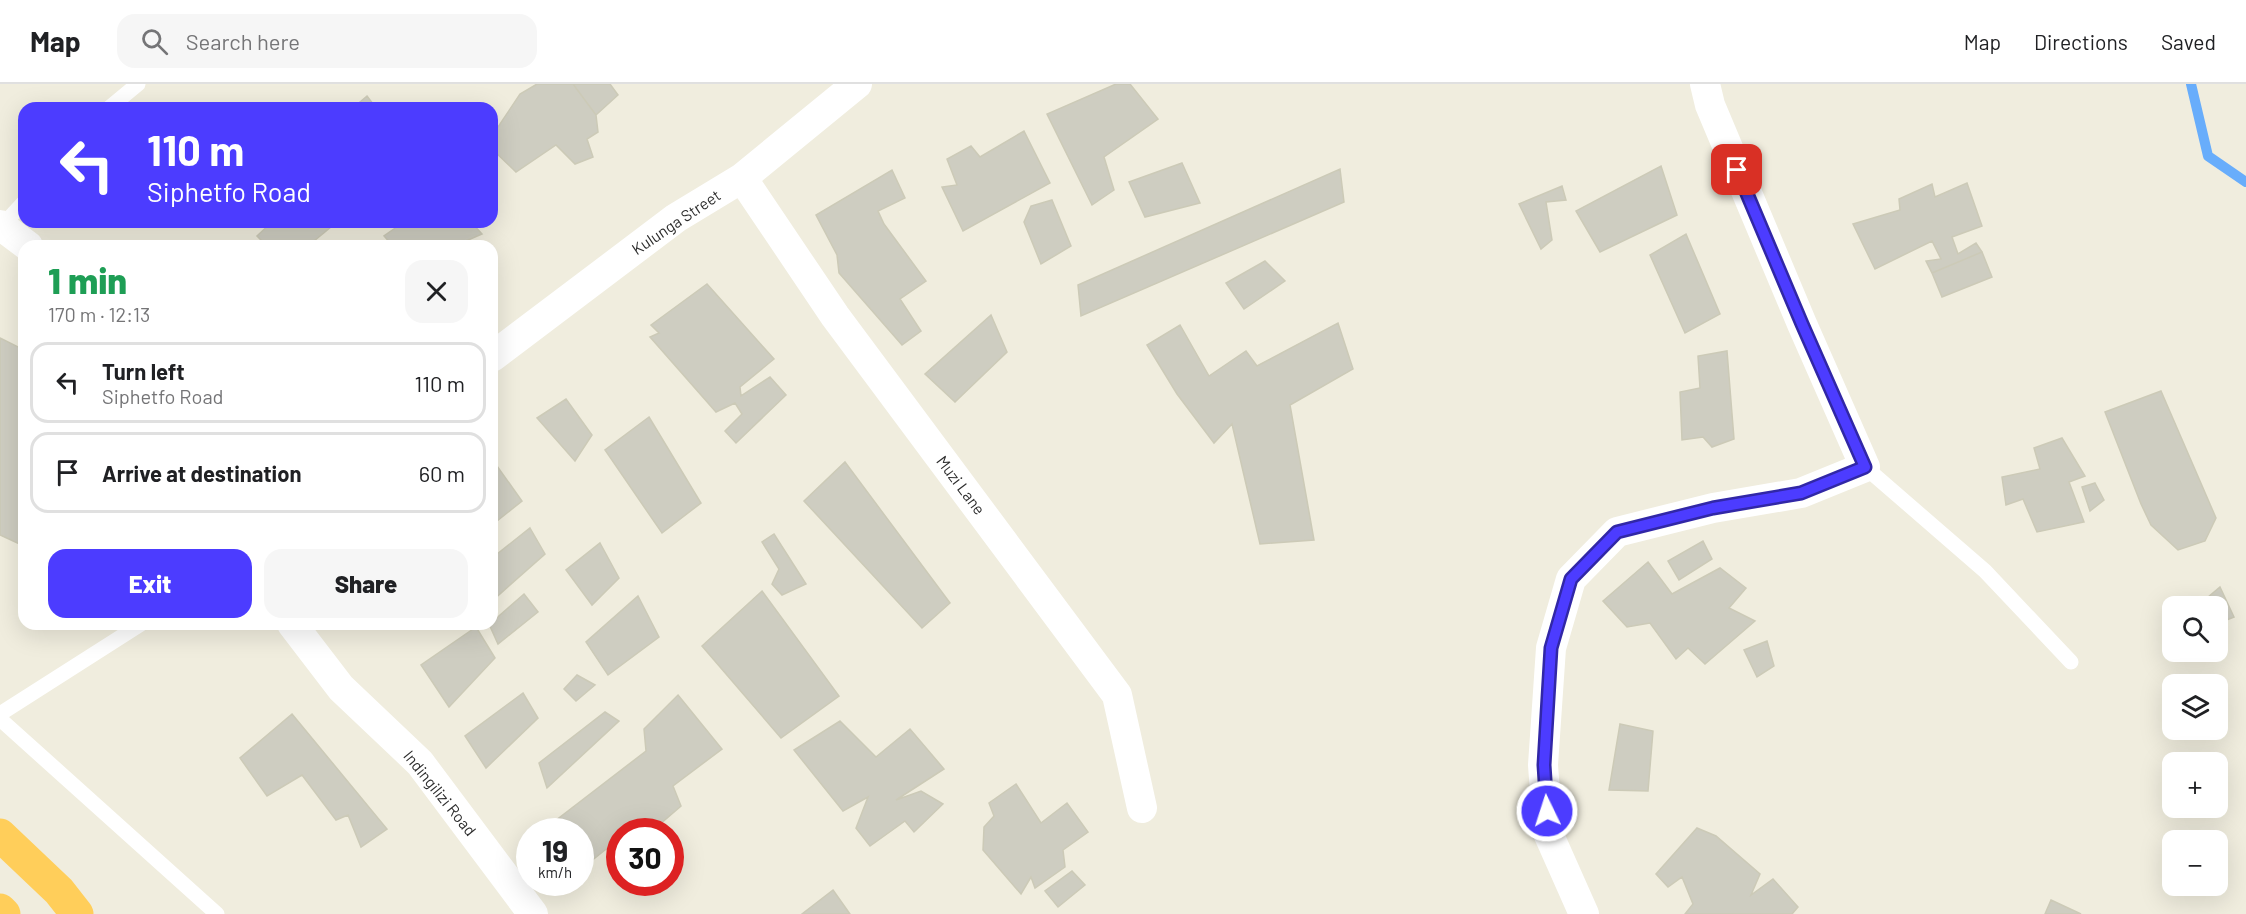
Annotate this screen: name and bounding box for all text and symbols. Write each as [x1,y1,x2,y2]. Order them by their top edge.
search box [117,14,537,68]
text: Map [30,24,81,58]
icon: search [138,25,171,58]
text: Search here [186,28,300,54]
text: Map [1964,29,2001,54]
text: Directions [2034,29,2128,54]
text: Saved [2161,29,2216,54]
text: 110 m [147,124,244,174]
icon: left [48,126,126,204]
pin [1711,144,1762,195]
icon: arrive [1720,153,1753,186]
text: Siphetfo Road [147,175,311,207]
street label: Kulunga Street [628,185,724,258]
text: 1 min [48,258,127,301]
button: close [405,260,468,323]
text: 170 m · 12:13 [48,302,150,326]
text: Turn left [102,358,185,384]
icon: left [51,366,84,399]
text: 110 m [415,370,465,396]
text: Siphetfo Road [102,384,224,408]
street label: Muzi Lane [933,452,990,518]
icon: arrive [51,456,84,489]
text: Arrive at destination [102,460,301,486]
text: 60 m [419,460,465,486]
button: Exit [48,549,252,618]
button: Share [264,549,468,618]
map controls [2162,596,2228,896]
button: search [2162,596,2228,662]
button: layers [2162,674,2228,740]
street label: Indingilizi Road [400,746,481,839]
button: + [2162,752,2228,818]
position arrow [1515,779,1579,843]
speed limit sign: 30 [606,818,684,896]
button: − [2162,830,2228,896]
text: 19 [542,832,568,868]
text: km/h [538,863,572,881]

